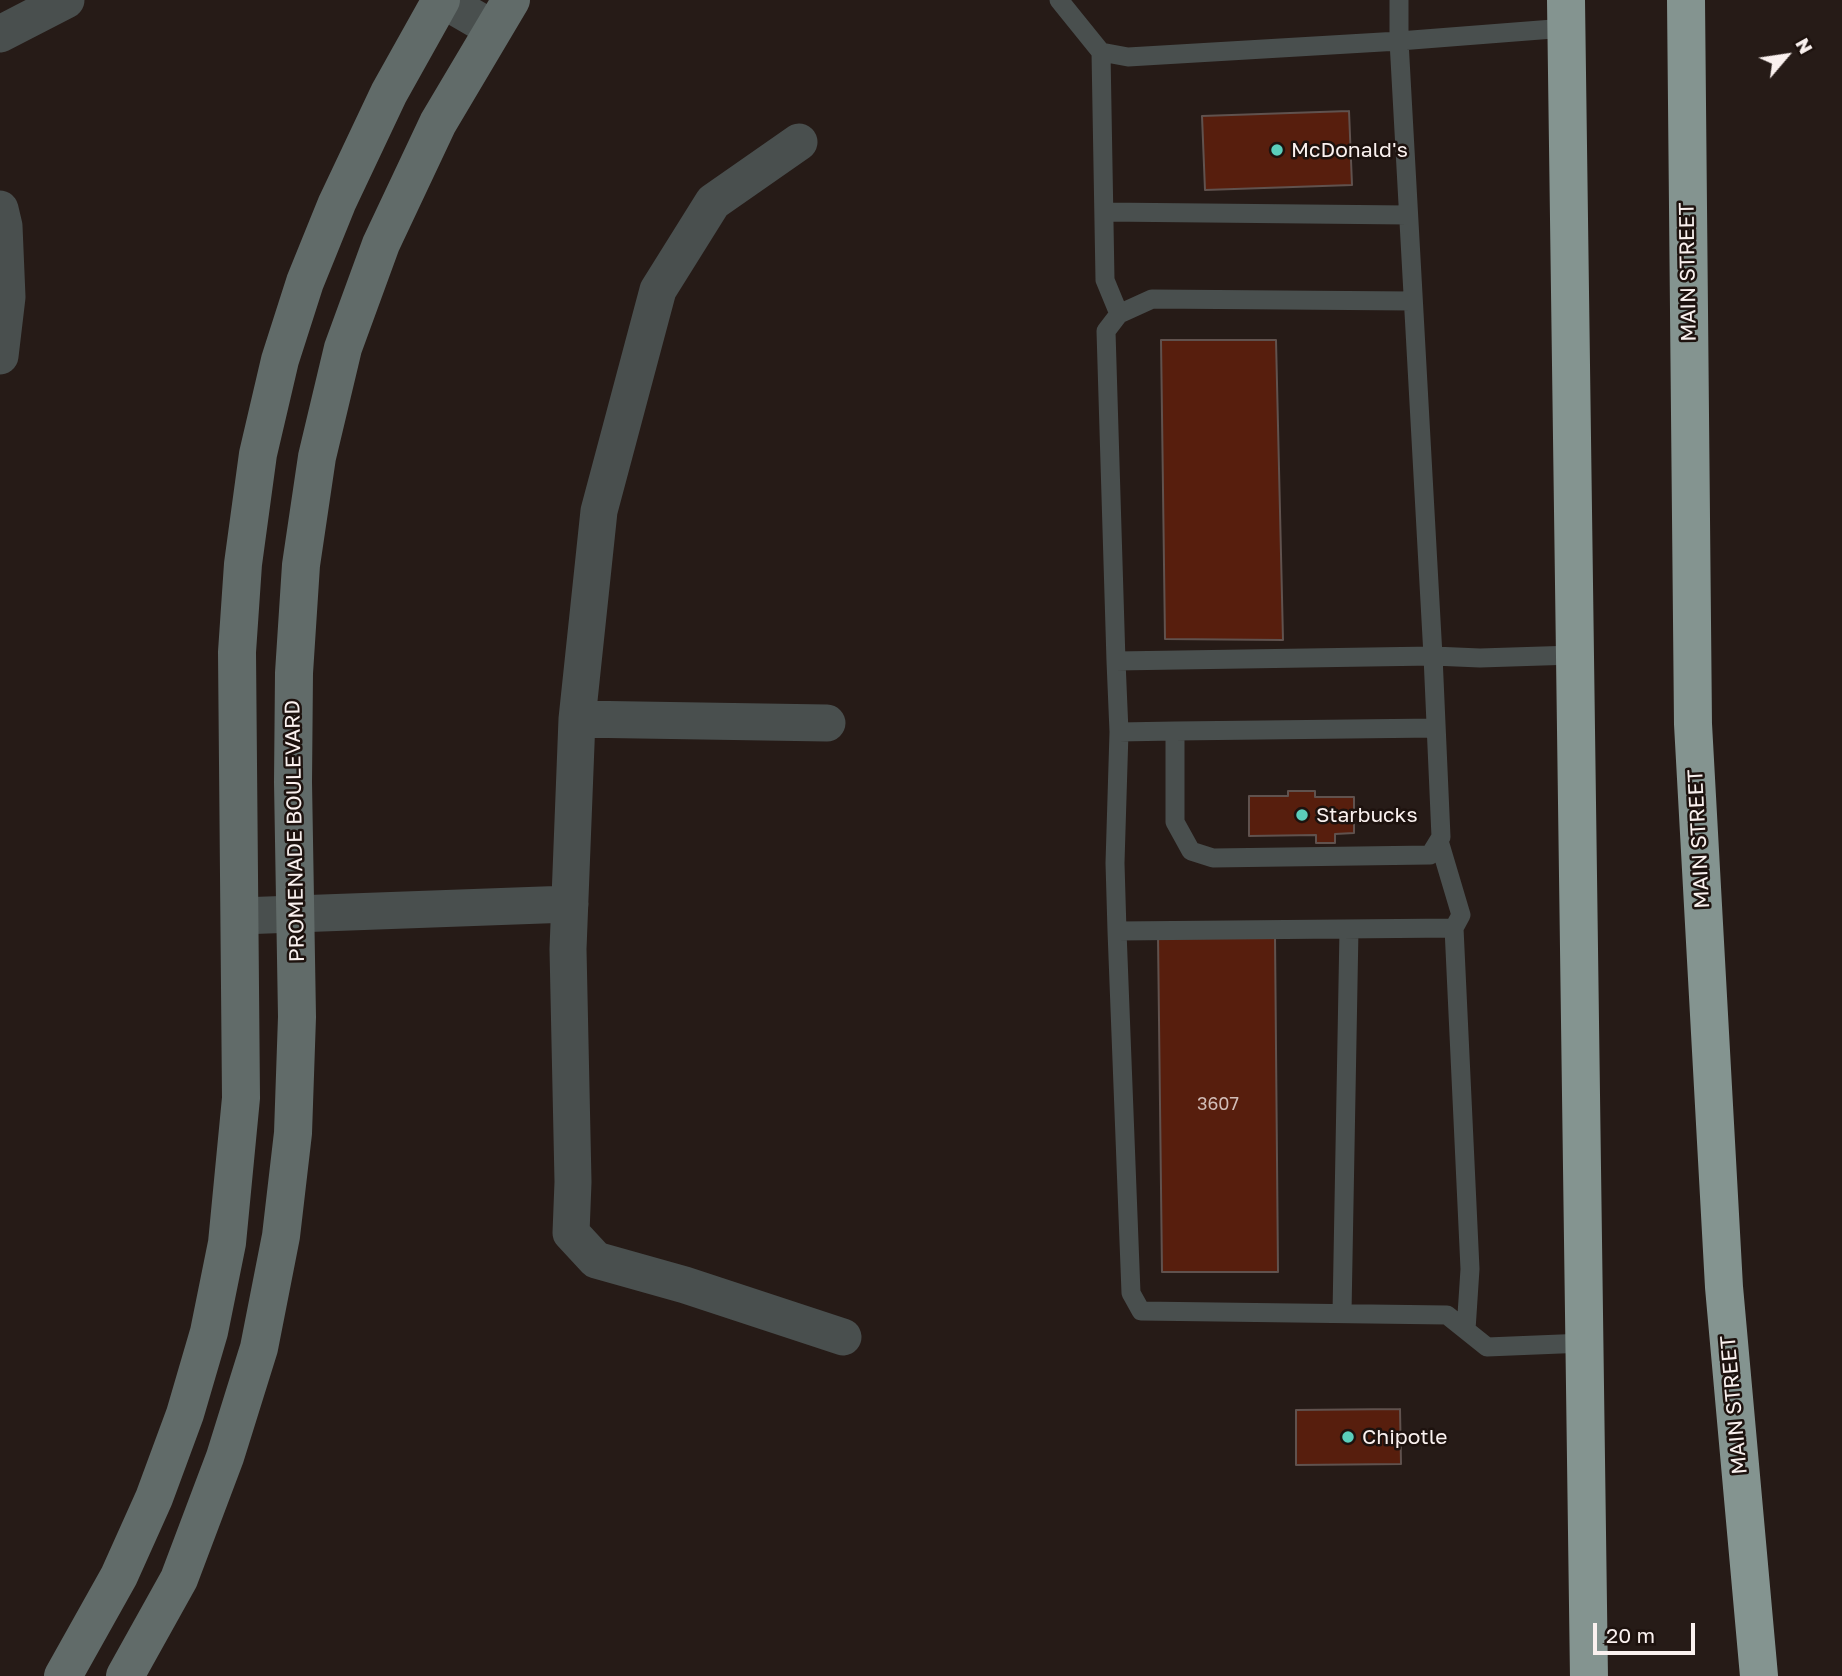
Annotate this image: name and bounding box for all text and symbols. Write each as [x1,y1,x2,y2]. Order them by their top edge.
north arrow [1751,21,1821,91]
text: N [1791,34,1818,57]
place label: McDonald's [1291,137,1408,163]
marker: McDonald's [1269,142,1285,158]
street label: MAIN STREET [1674,202,1702,342]
street label: PROMENADE BOULEVARD [280,700,310,962]
street label: MAIN STREET [1683,769,1715,909]
place label: Starbucks [1316,802,1418,828]
marker: Starbucks [1294,807,1310,823]
house number: 3607 [1197,1093,1239,1115]
street label: MAIN STREET [1715,1335,1753,1475]
place label: Chipotle [1362,1424,1447,1450]
marker: Chipotle [1340,1429,1356,1445]
scale bar [1597,1610,1699,1654]
text: 20 m [1606,1622,1655,1648]

